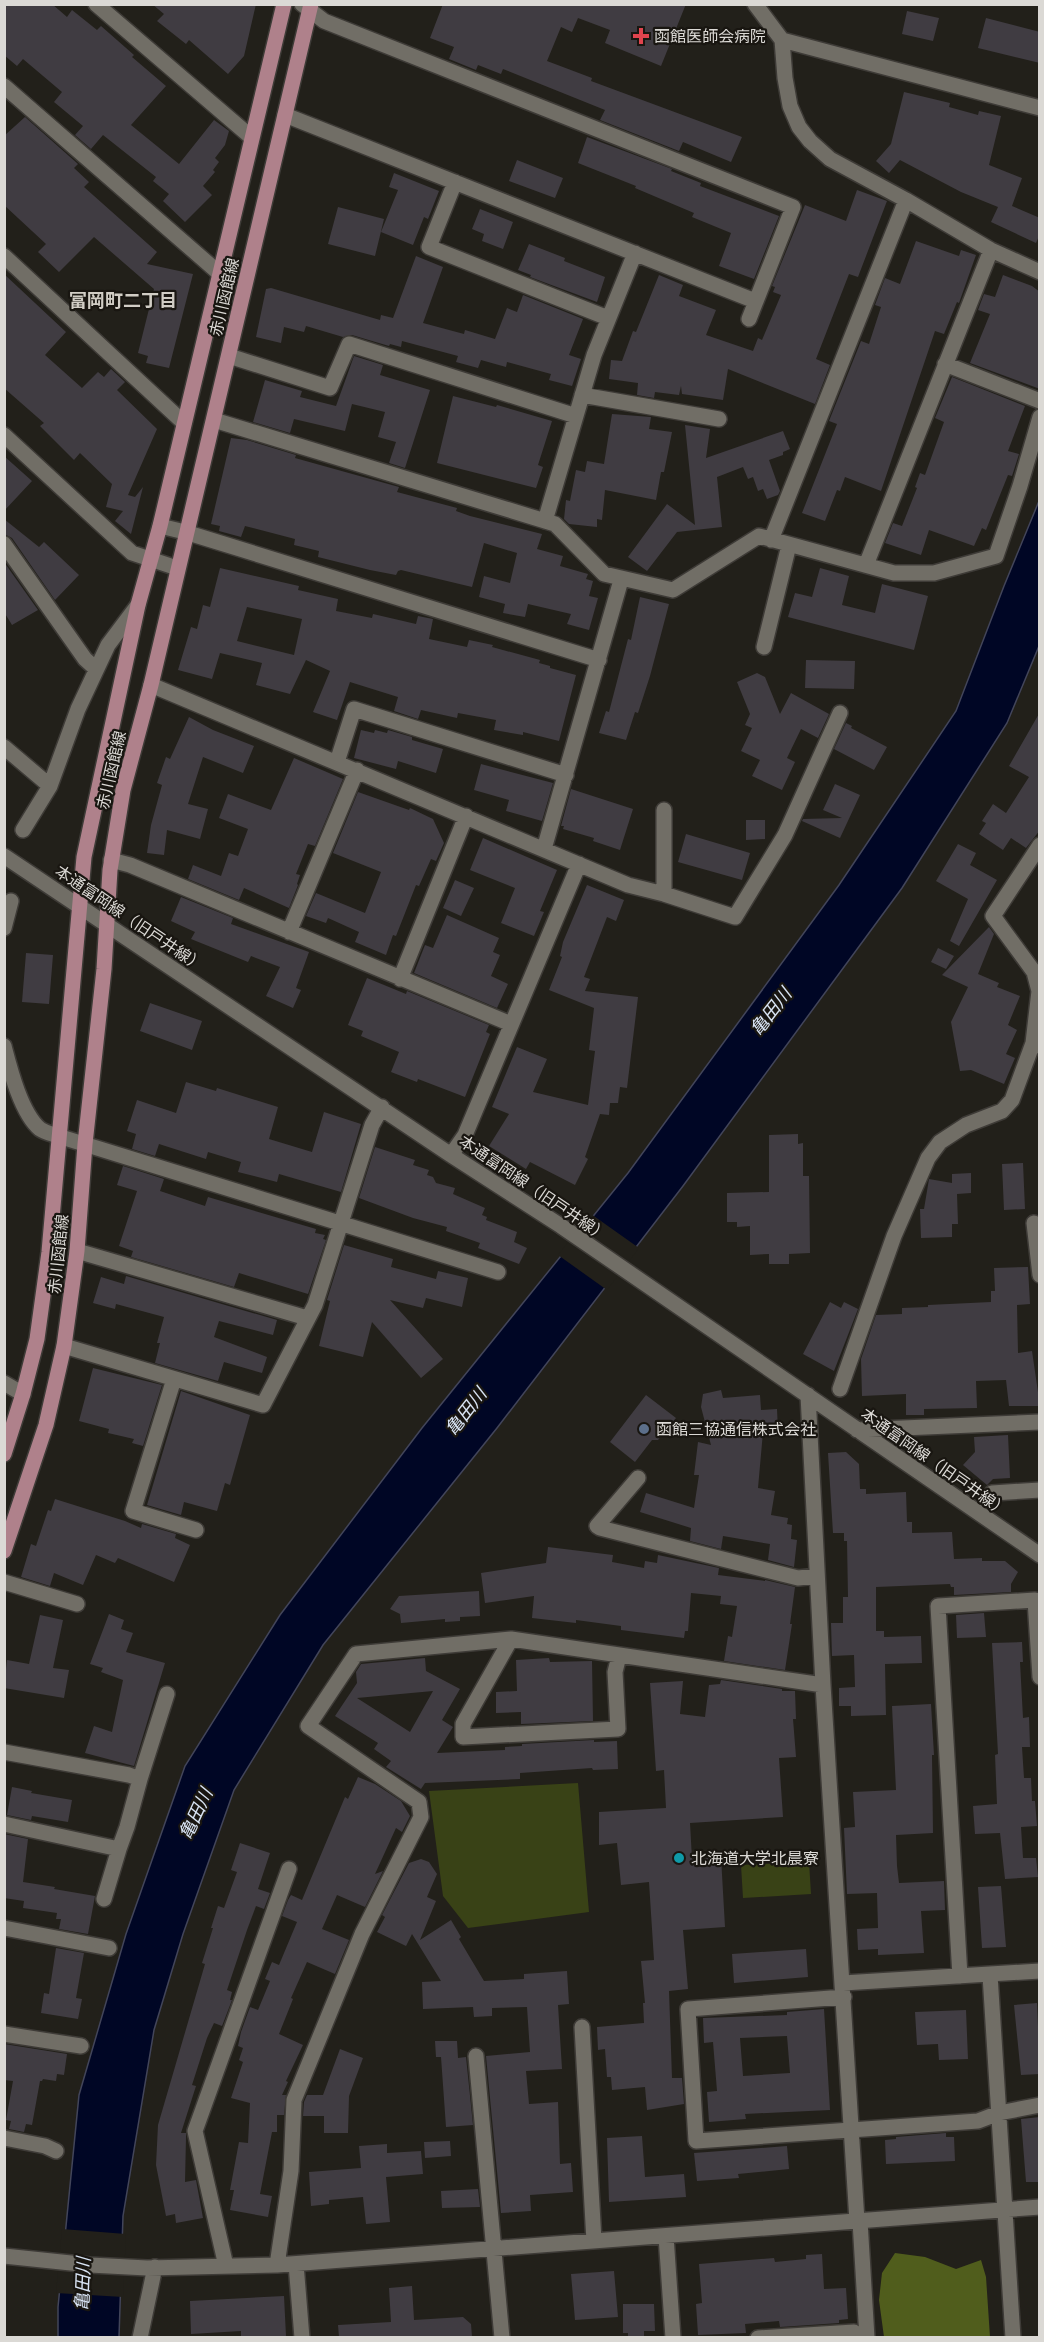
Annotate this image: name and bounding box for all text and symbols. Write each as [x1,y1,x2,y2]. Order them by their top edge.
marker: 函館医師会病院 [632,27,650,45]
place label: 函館医師会病院 [654,28,766,45]
street label: 赤川函館線 [207,256,242,338]
district label: 富岡町二丁目 [69,291,177,311]
street label: 赤川函館線 [94,729,129,811]
street label: 本通富岡線（旧戸井線） [52,862,207,975]
water label: 亀田川 [746,983,797,1039]
street label: 本通富岡線（旧戸井線） [456,1132,611,1245]
street label: 赤川函館線 [46,1213,71,1295]
water label: 亀田川 [441,1383,492,1439]
street label: 本通富岡線（旧戸井線） [858,1405,1012,1520]
place label: 函館三協通信株式会社 [656,1421,816,1438]
marker: 函館三協通信株式会社 [637,1422,651,1436]
water label: 亀田川 [176,1783,217,1843]
place label: 北海道大学北晨寮 [691,1850,819,1867]
marker: 北海道大学北晨寮 [672,1851,686,1865]
water label: 亀田川 [72,2255,94,2311]

